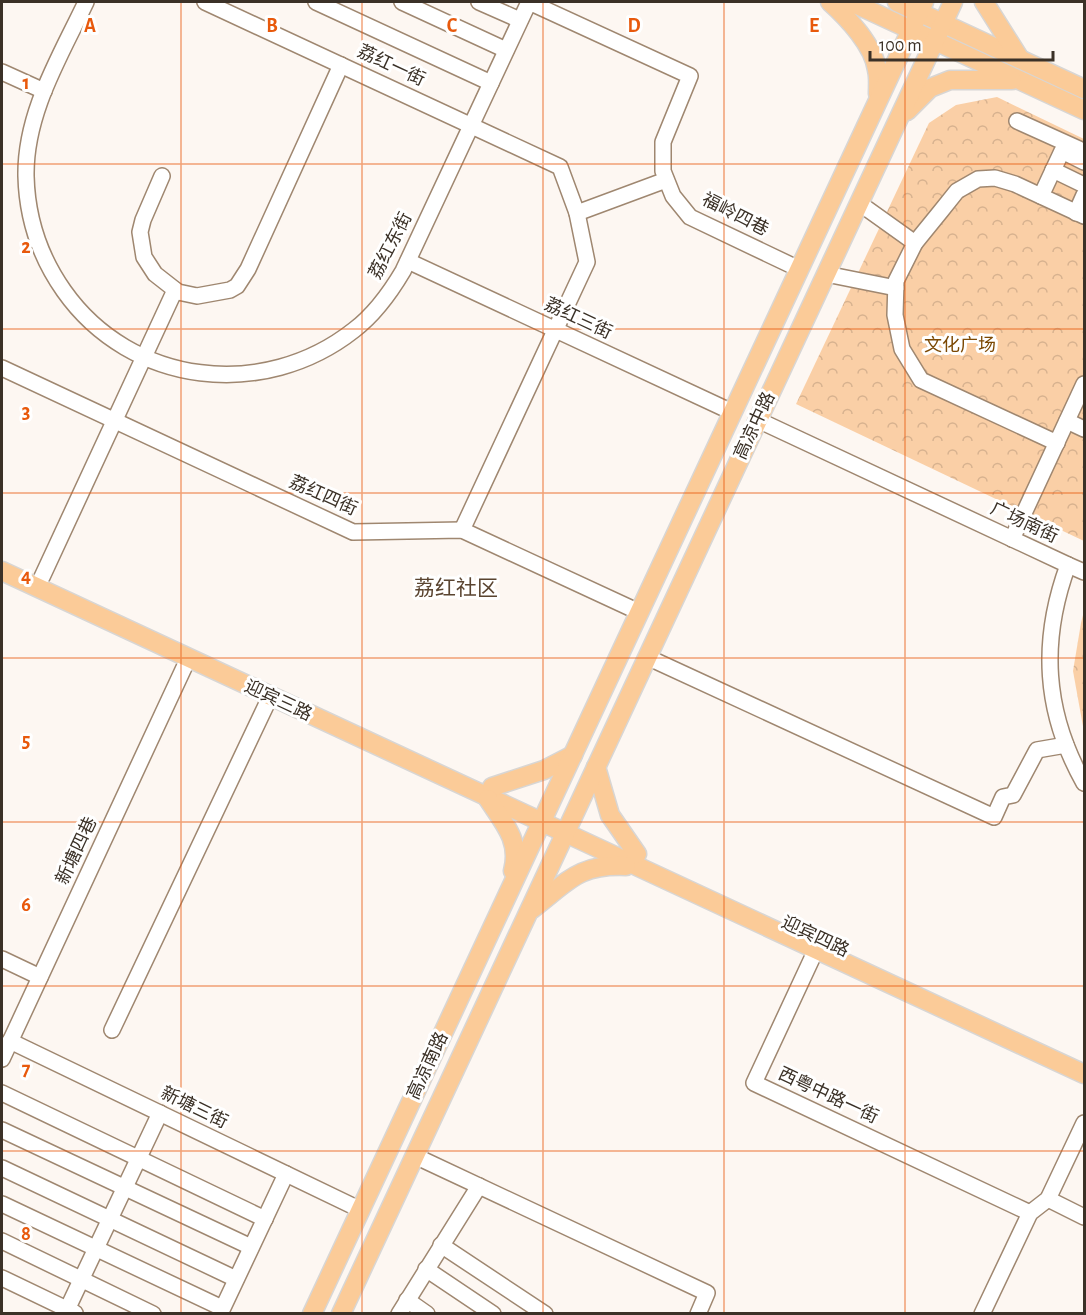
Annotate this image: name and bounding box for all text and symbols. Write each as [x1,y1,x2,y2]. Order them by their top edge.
text: A [84,16,96,36]
text: B [266,16,278,36]
text: C [447,16,458,36]
text: D [627,16,641,36]
text: E [809,16,819,36]
scale bar [870,24,1053,62]
text: 100 m [879,37,922,55]
street label: 荔红一街 [355,41,428,89]
text: 1 [22,73,30,93]
street label: 福岭四巷 [699,189,772,239]
street label: 荔红东街 [365,209,415,282]
text: 2 [21,237,31,257]
street label: 荔红三街 [542,294,615,342]
park label: 文化广场 [924,335,996,355]
street label: 高凉中路 [730,389,778,462]
text: 3 [22,402,30,422]
street label: 荔红四街 [286,471,360,519]
street label: 广场南街 [988,498,1061,546]
text: 4 [21,566,31,586]
district label: 荔红社区 [414,577,498,599]
street label: 迎宾三路 [242,676,315,724]
text: 5 [22,731,30,751]
street label: 新塘四巷 [52,814,100,887]
text: 6 [21,895,31,915]
street label: 迎宾四路 [779,912,852,960]
street label: 高凉南路 [403,1029,451,1102]
text: 7 [22,1059,31,1079]
street label: 西粤中路一街 [775,1063,882,1127]
street label: 新塘三街 [158,1082,231,1132]
text: 8 [21,1224,31,1244]

